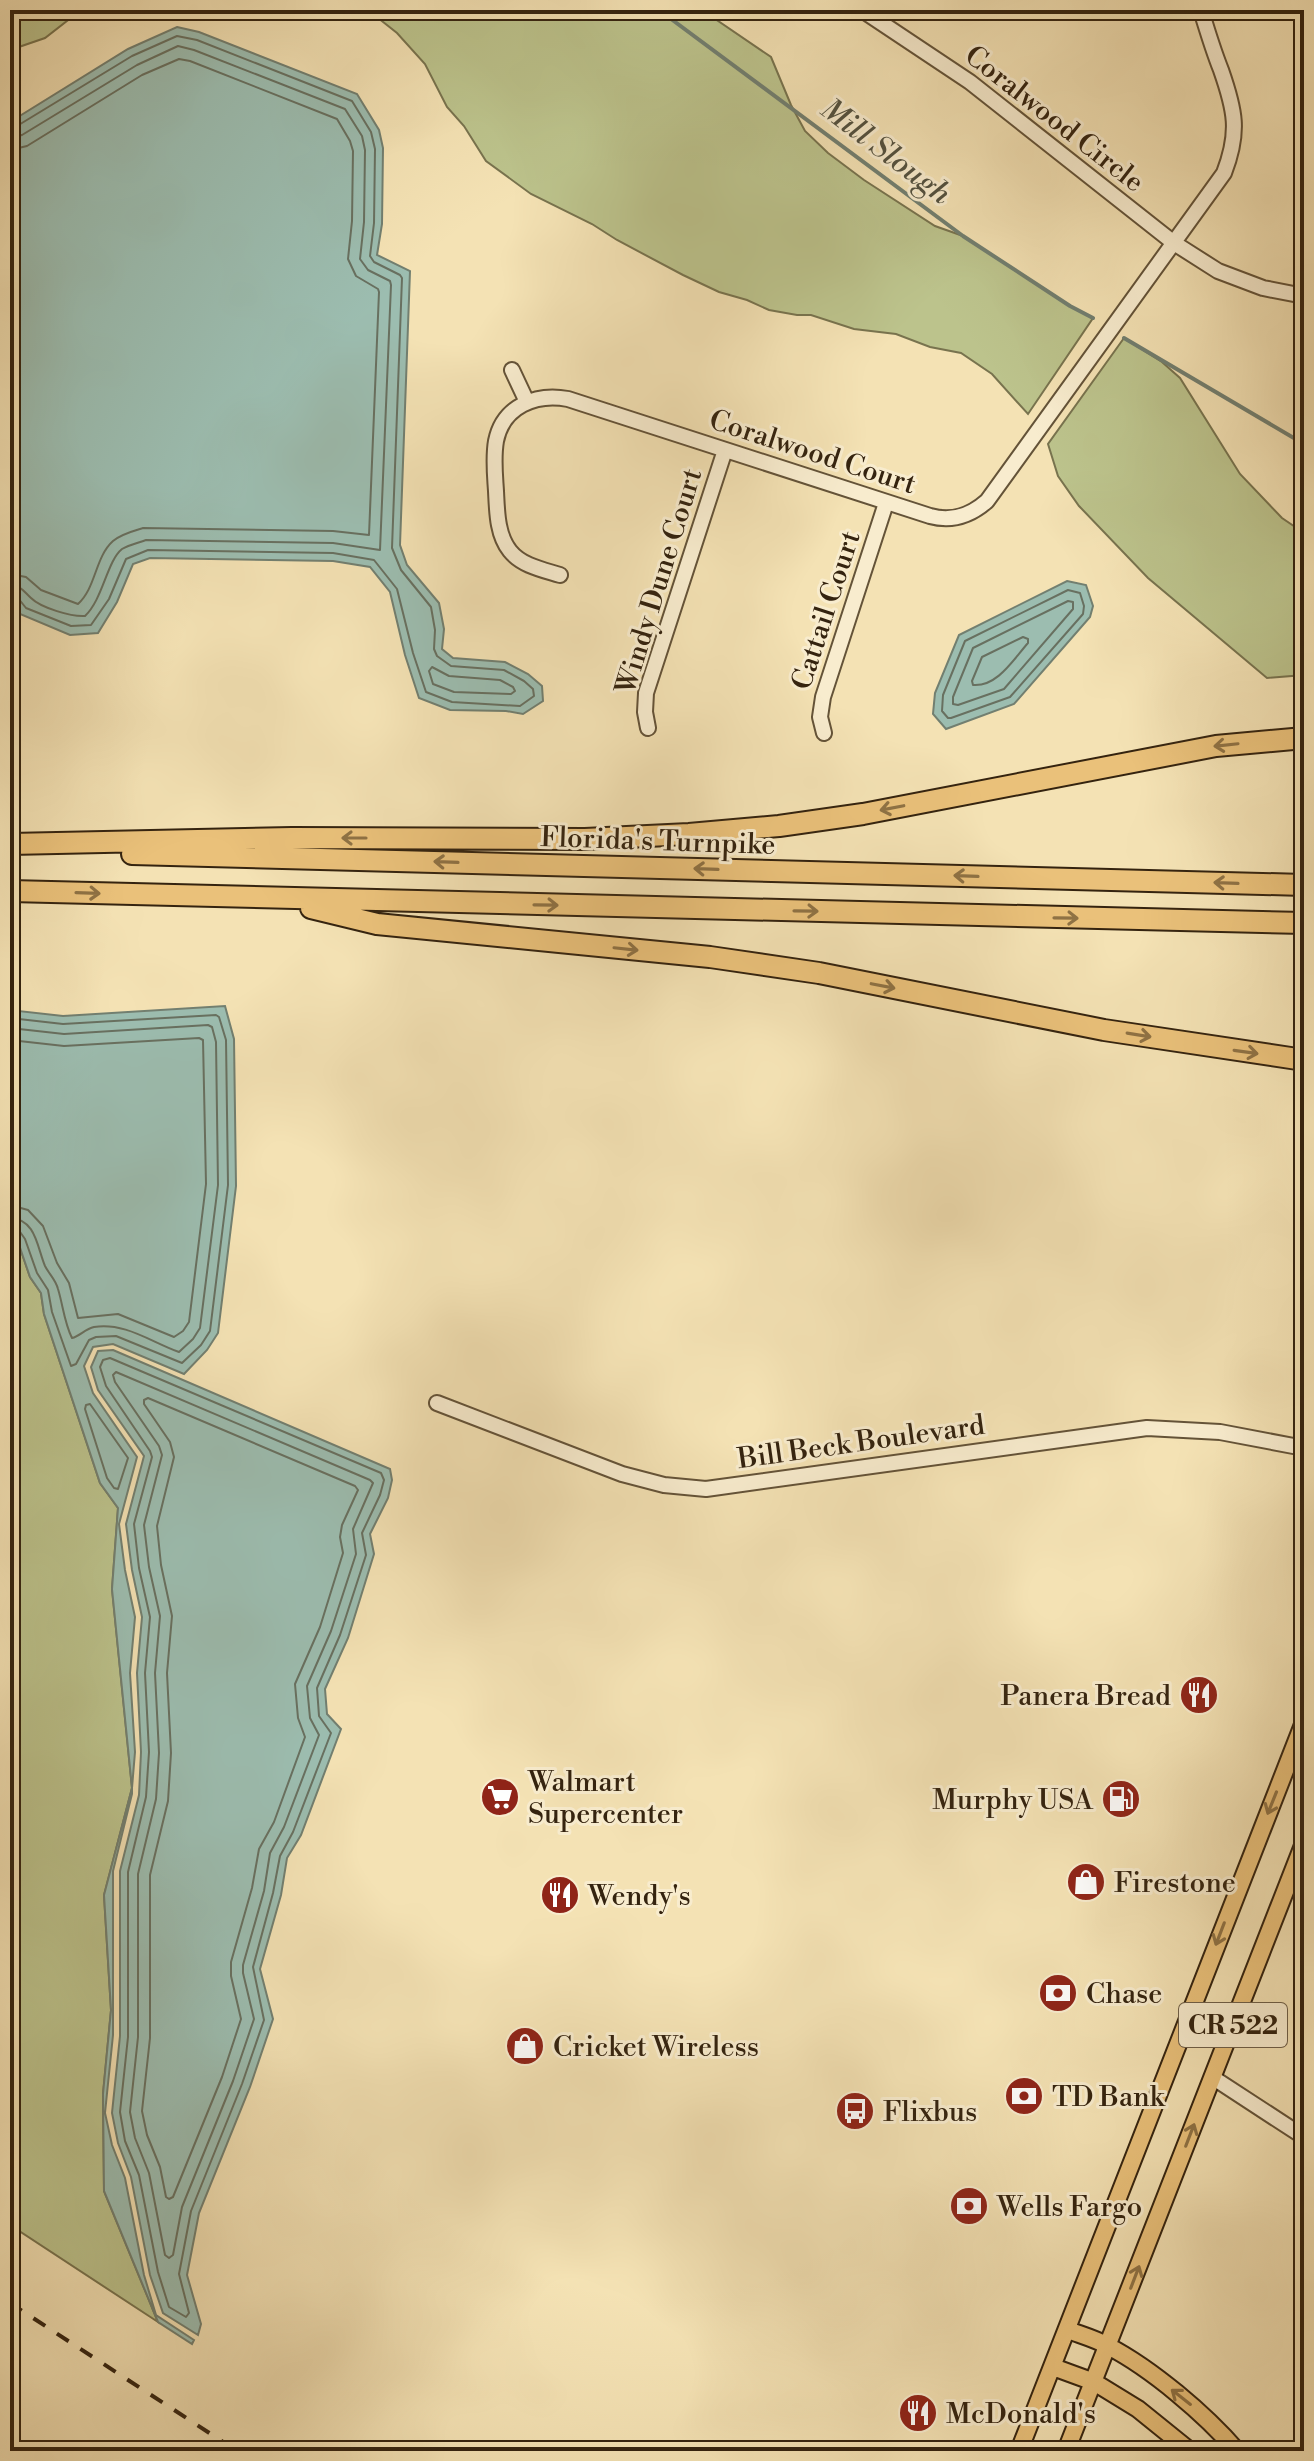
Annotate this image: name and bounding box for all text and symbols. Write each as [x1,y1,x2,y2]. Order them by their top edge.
street label: Coralwood Circle [957,38,1151,200]
water label: Mill Slough [813,90,958,213]
street label: Coralwood Court [705,403,920,502]
street label: Windy Dune Court [608,464,710,699]
street label: Cattail Court [784,527,869,694]
one-way arrow [1213,738,1240,753]
one-way arrow [879,802,905,817]
street label: Florida's Turnpike [540,820,776,863]
one-way arrow [341,830,368,846]
one-way arrow [433,855,460,870]
one-way arrow [693,862,720,877]
one-way arrow [953,868,980,884]
one-way arrow [1213,875,1240,891]
one-way arrow [74,886,101,901]
one-way arrow [532,897,559,913]
one-way arrow [792,904,819,919]
one-way arrow [1052,910,1079,925]
one-way arrow [612,942,639,957]
one-way arrow [870,979,896,994]
one-way arrow [1125,1029,1151,1044]
one-way arrow [1233,1045,1258,1060]
street label: Bill Beck Boulevard [734,1408,987,1477]
restaurant icon: Panera Bread [1178,1674,1220,1716]
place label: Panera Bread [1001,1679,1171,1714]
place label: Walmart Supercenter [527,1765,683,1832]
supermarket icon: Walmart Supercenter [479,1776,521,1818]
fuel station icon: Murphy USA [1100,1778,1142,1820]
place label: Murphy USA [932,1783,1094,1818]
one-way arrow [1264,1790,1278,1815]
shop icon: Firestone [1065,1861,1107,1903]
place label: Firestone [1114,1866,1236,1901]
restaurant icon: Wendy's [539,1874,581,1916]
place label: Wendy's [587,1879,691,1914]
one-way arrow [1212,1921,1226,1946]
bank icon: Chase [1037,1972,1079,2014]
place label: Chase [1086,1977,1163,2012]
road number: CR 522 [1179,2003,1287,2047]
shop icon: Cricket Wireless [504,2025,546,2067]
place label: Cricket Wireless [553,2030,759,2065]
bank icon: TD Bank [1003,2075,1045,2117]
place label: TD Bank [1052,2080,1166,2115]
bus stop icon: Flixbus [834,2090,876,2132]
place label: Flixbus [883,2095,977,2130]
one-way arrow [1184,2123,1198,2148]
bank icon: Wells Fargo [948,2185,990,2227]
place label: Wells Fargo [996,2190,1142,2225]
one-way arrow [1129,2265,1143,2290]
one-way arrow [1171,2388,1192,2406]
restaurant icon: McDonald's [897,2392,939,2434]
place label: McDonald's [946,2397,1096,2432]

